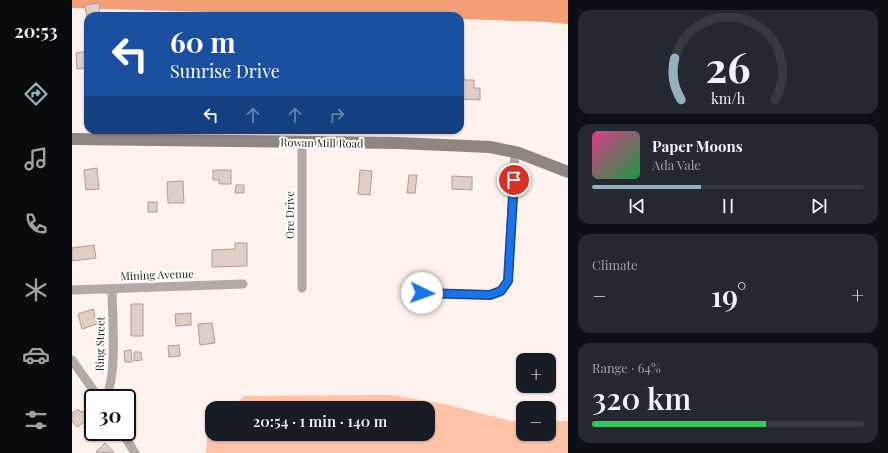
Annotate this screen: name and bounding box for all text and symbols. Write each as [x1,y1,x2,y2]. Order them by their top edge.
text: 20:53 [14,19,58,43]
text: 60 m [170,23,236,60]
icon: left [104,28,156,80]
text: 26 [705,38,751,93]
text: Sunrise Drive [170,59,280,83]
icon: directions [22,80,50,108]
text: km/h [711,89,746,108]
icon: left [200,104,222,126]
icon: ahead [242,104,264,126]
icon: ahead [284,104,306,126]
icon: right [326,104,348,126]
street label: Rowan Mill Road [280,134,364,151]
text: Paper Moons [652,136,743,156]
icon: music [22,145,50,173]
text: Ada Vale [652,156,701,173]
pin [497,163,531,197]
icon: arrive [503,169,525,191]
street label: Ore Drive [282,191,297,239]
icon: previous [626,195,648,217]
icon: pause [717,195,739,217]
icon: next [808,195,830,217]
icon: phone [22,210,50,238]
text: Climate [592,256,638,273]
street label: Mining Avenue [120,266,194,283]
position arrow [401,272,443,314]
text: 19° [711,275,747,315]
icon: climate [22,276,50,304]
text: − [592,280,606,310]
text: + [851,280,864,310]
street label: Ring Street [92,316,107,372]
icon: car [22,341,50,369]
map controls [516,353,556,441]
button: + [516,353,556,393]
text: Range · 64% [592,359,661,376]
text: 320 km [592,378,691,418]
speed limit sign: 30 [84,389,136,441]
button: − [516,401,556,441]
icon: filters [22,406,50,434]
text: 20:54 · 1 min · 140 m [253,411,387,431]

